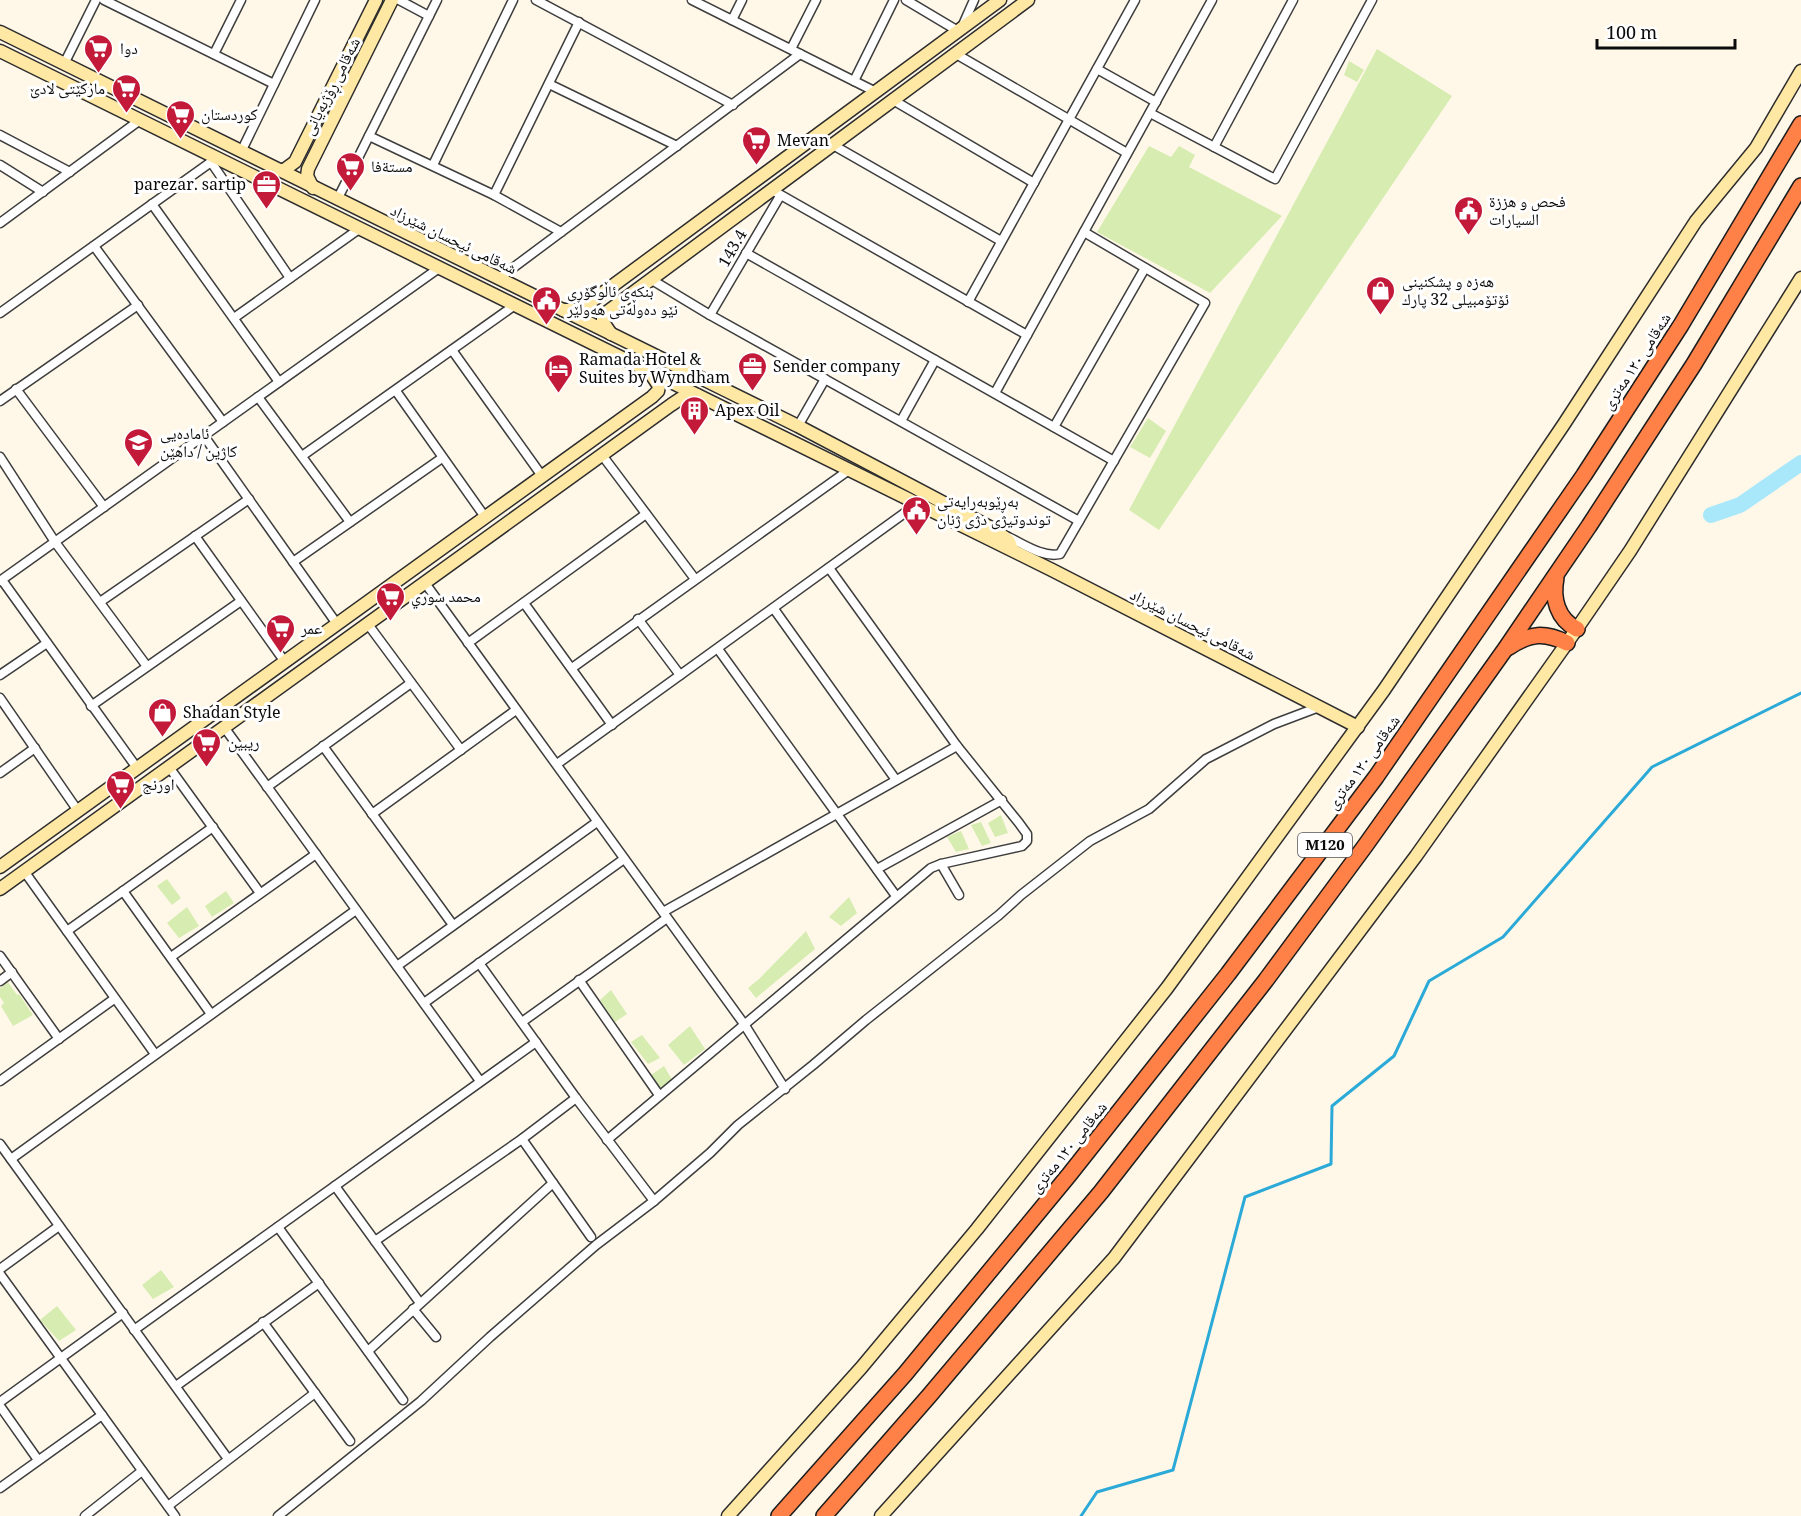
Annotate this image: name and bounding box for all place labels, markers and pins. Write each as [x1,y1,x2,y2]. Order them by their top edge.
supermarket icon: دوا [83,32,115,74]
place label: دوا [120,37,138,64]
supermarket icon: مارکێتی لادێ [110,72,142,114]
place label: مارکێتی لادێ [30,77,105,104]
supermarket icon: كوردستان [164,98,196,140]
place label: كوردستان [201,103,258,130]
supermarket icon: Mevan [740,124,772,166]
place label: Mevan [777,129,829,156]
supermarket icon: مستةفا [334,150,366,192]
place label: مستةفا [371,155,413,182]
office icon: parezar. sartip [251,168,283,210]
place label: parezar. sartip [134,173,246,200]
place label: فحص و هززة السيارات [1489,190,1566,235]
public building icon: فحص و هززة السيارات [1452,194,1484,236]
place label: هه‌زه‌ و پشكنینی ئۆتۆمبیلی 32 پارك [1402,270,1509,315]
shop icon: هه‌زه‌ و پشكنینی ئۆتۆمبیلی 32 پارك [1365,274,1397,316]
place label: بنکەی ئاڵوگۆڕی نێو دەوڵەتی هەولێر [566,280,678,325]
public building icon: بنکەی ئاڵوگۆڕی نێو دەوڵەتی هەولێر [530,284,562,326]
place label: Ramada Hotel & Suites by Wyndham [579,348,730,393]
office icon: Sender company [736,350,768,392]
hotel icon: Ramada Hotel & Suites by Wyndham [542,352,574,394]
place label: Sender company [773,355,901,382]
building icon: Apex Oil [678,394,710,436]
place label: Apex Oil [715,399,779,426]
place label: ئامادەيی کاژين / داهێن [160,422,237,467]
school or university icon: ئامادەيی کاژين / داهێن [123,426,155,468]
place label: بەڕێوبەرایەتی توندوتیژی دژی ژنان [937,490,1051,535]
public building icon: بەڕێوبەرایەتی توندوتیژی دژی ژنان [900,494,932,536]
supermarket icon: محمد سوري [374,580,406,622]
place label: محمد سوري [411,585,481,612]
supermarket icon: عمر [264,612,296,654]
place label: عمر [300,617,322,644]
shop icon: Shadan Style [146,696,178,738]
place label: Shadan Style [183,701,280,728]
supermarket icon: ريبين [191,726,223,768]
place label: ريبين [228,731,259,758]
supermarket icon: اورنج [105,768,137,810]
place label: اورنج [142,773,175,800]

